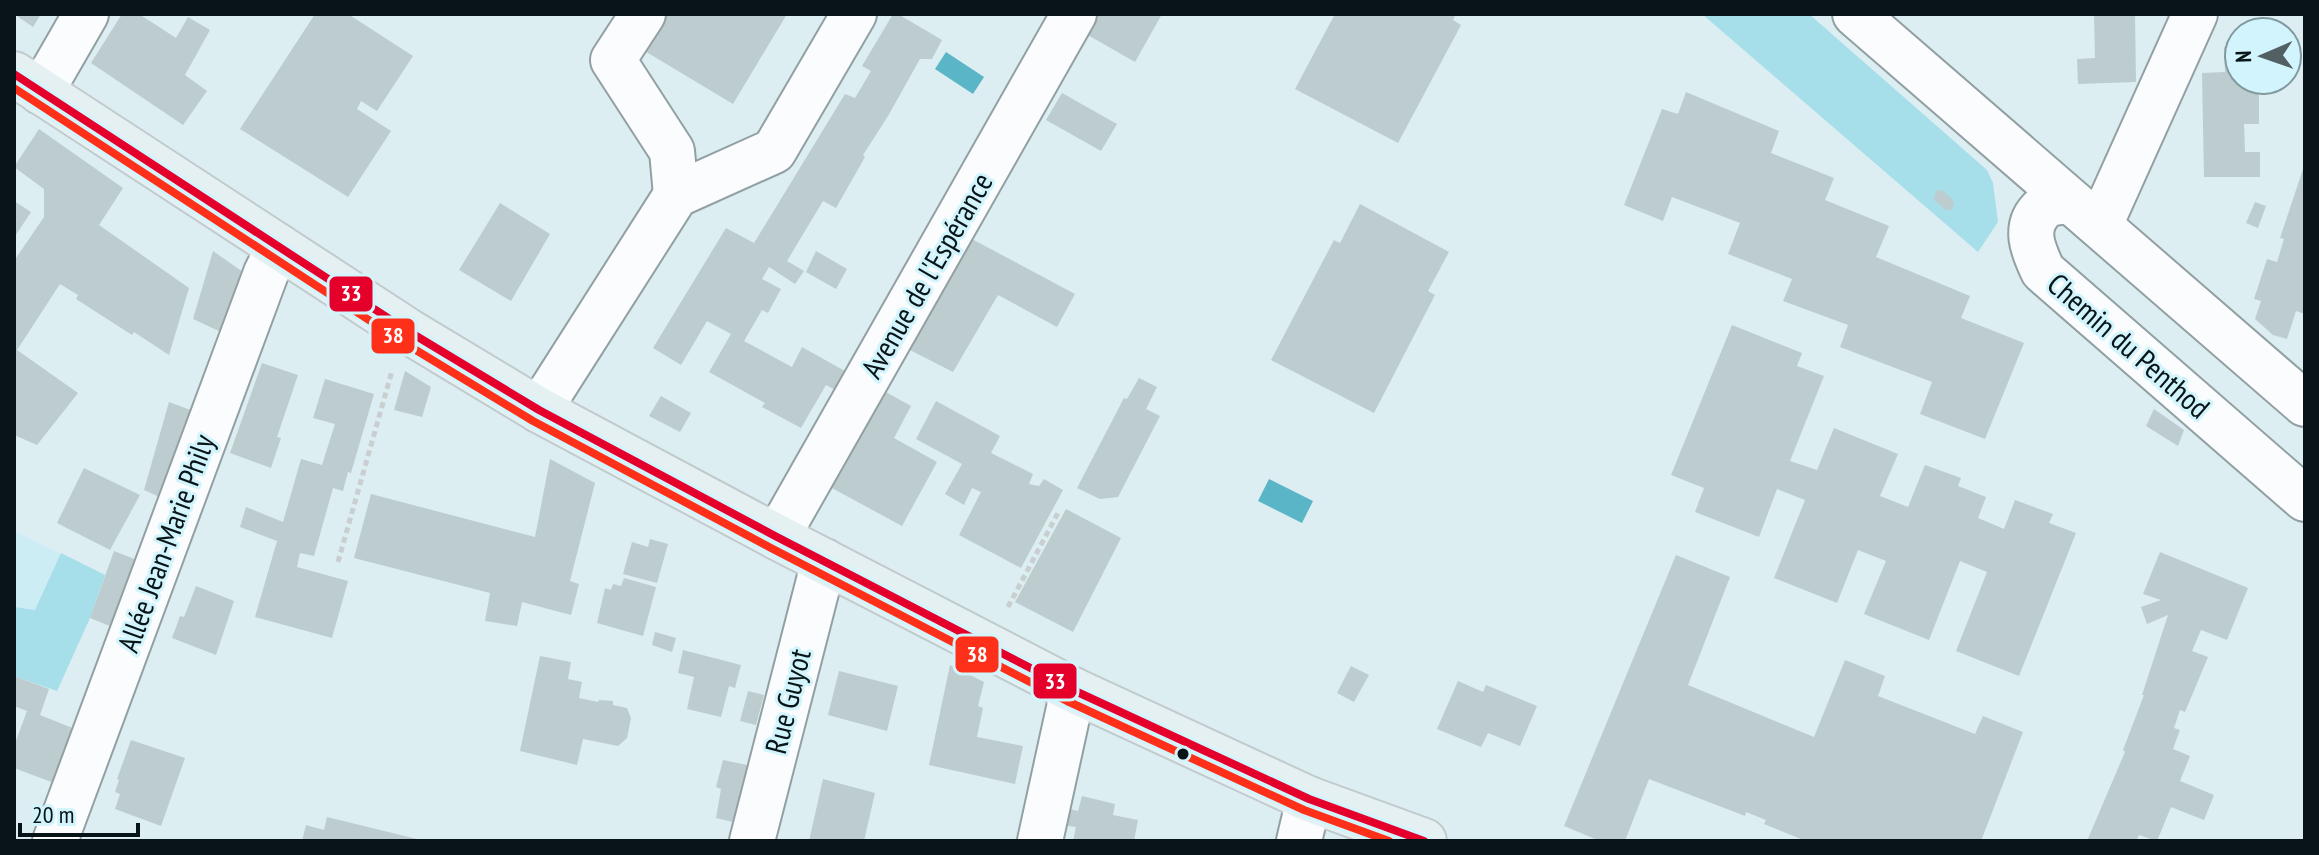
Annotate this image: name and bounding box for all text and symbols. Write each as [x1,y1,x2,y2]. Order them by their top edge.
north arrow [2223,16,2303,96]
text: N [2229,50,2257,63]
street label: Avenue de l'Espérance [851,165,1001,385]
street label: Chemin du Penthod [2040,264,2218,426]
line badge: 33 [328,275,374,313]
text: 33 [340,279,362,307]
line badge: 38 [370,317,416,355]
text: 38 [382,321,404,349]
street label: Allée Jean-Marie Phily [108,428,223,657]
line badge: 38 [954,635,1000,674]
text: 38 [966,640,988,668]
street label: Rue Guyot [755,644,819,757]
line badge: 33 [1032,662,1078,700]
text: 33 [1044,667,1066,695]
unlabelled marker [1175,746,1191,762]
scale bar [20,787,138,837]
text: 20 m [32,799,74,830]

